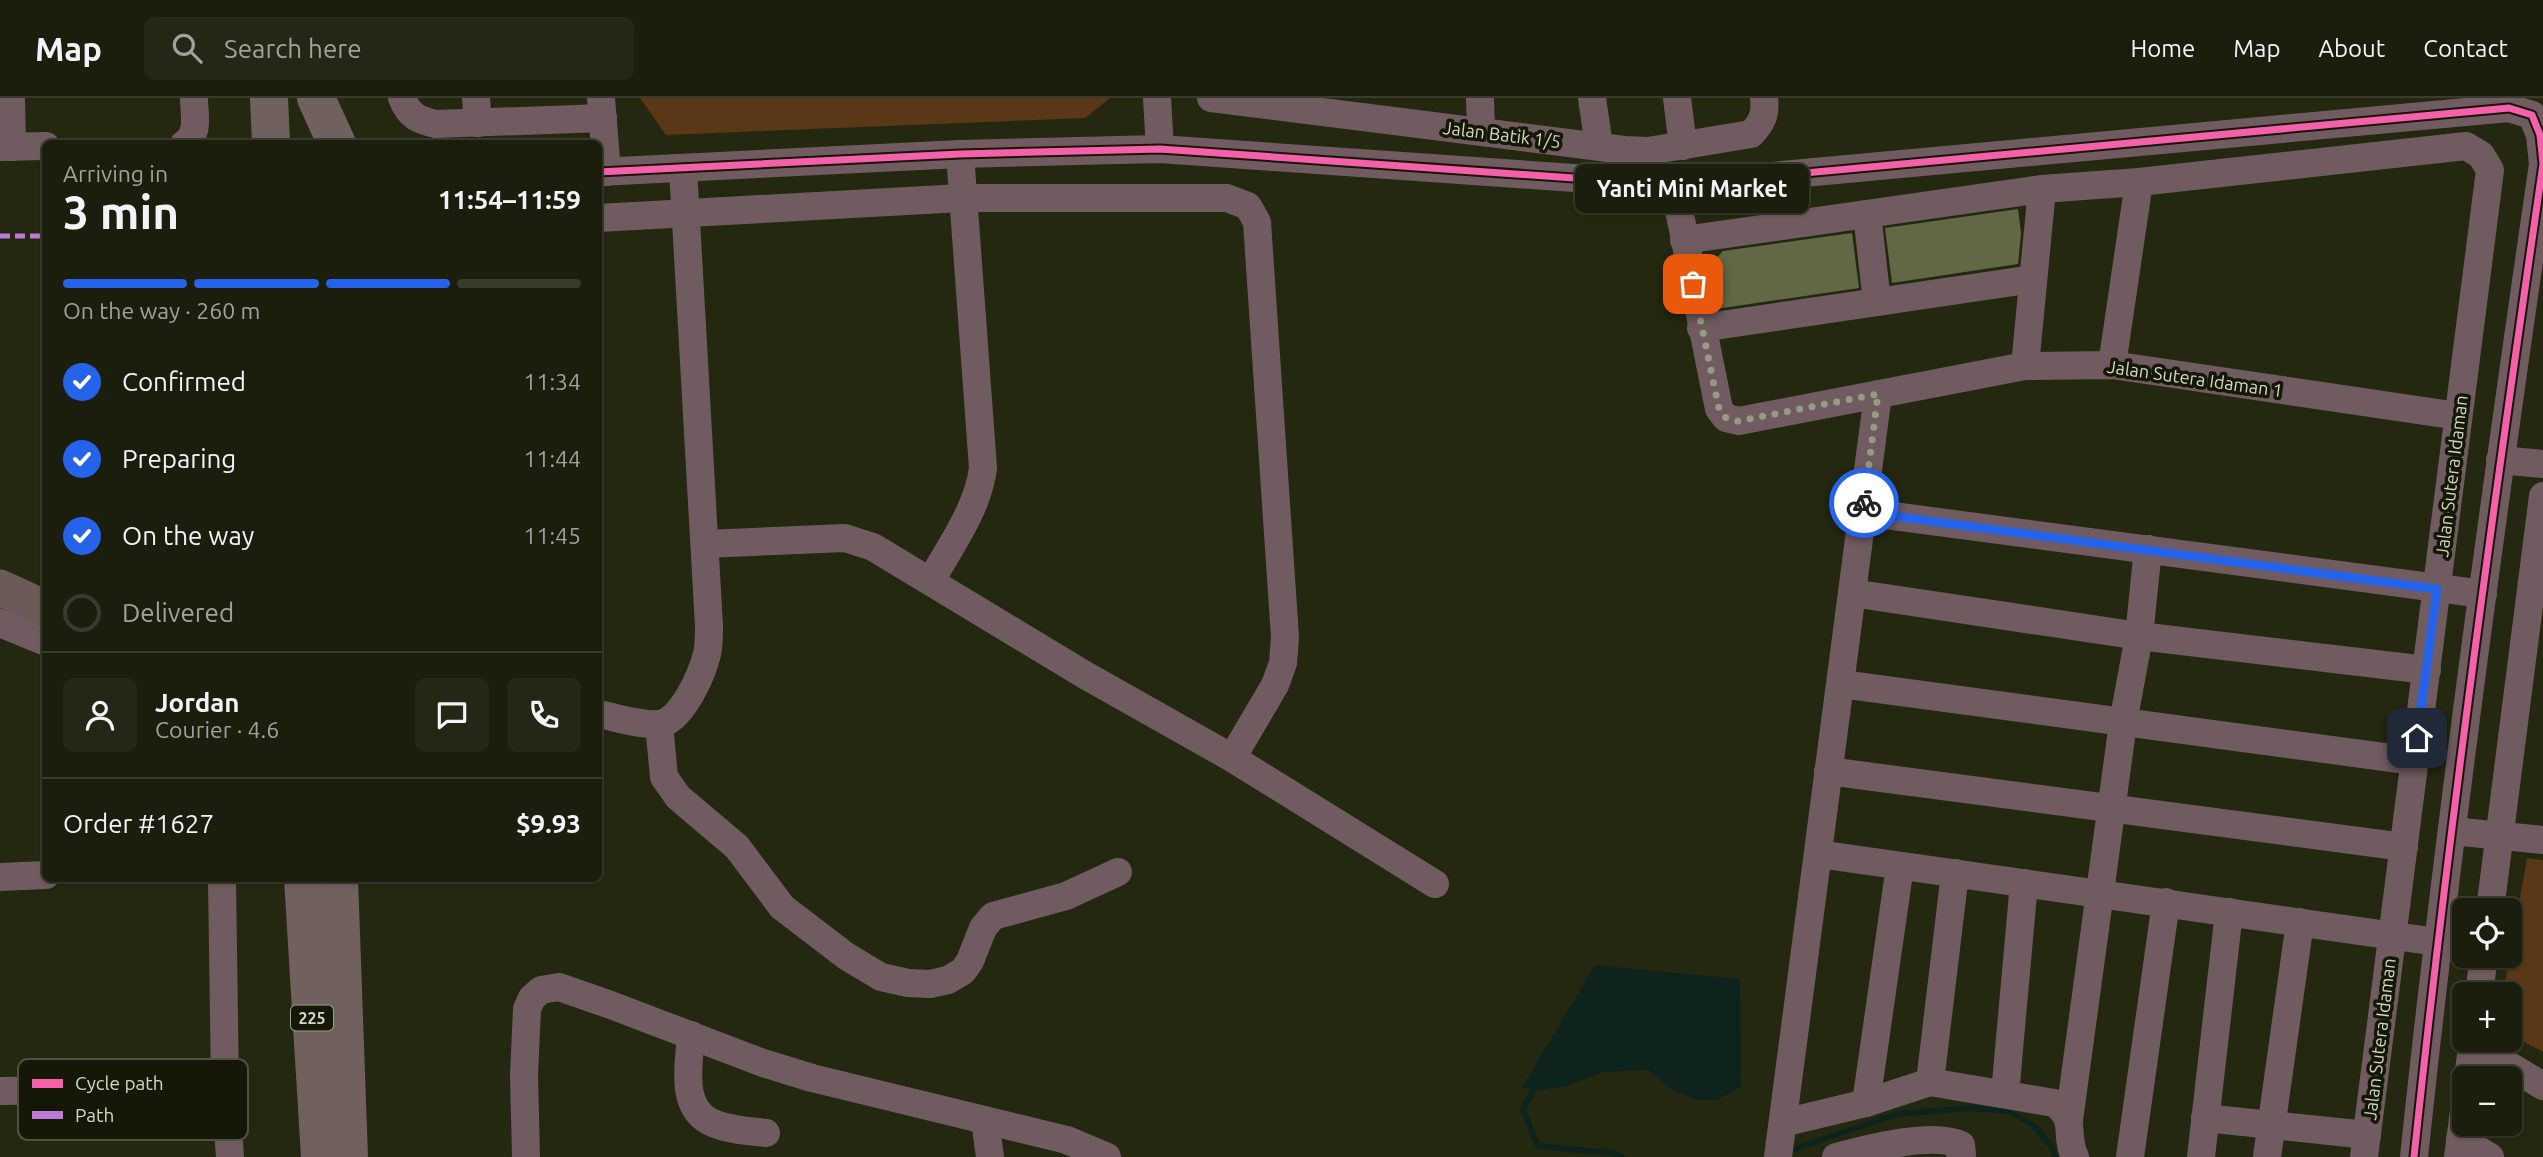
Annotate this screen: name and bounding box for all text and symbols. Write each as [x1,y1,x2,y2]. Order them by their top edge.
search box [144,17,634,80]
icon: search [168,29,206,67]
text: Map [35,30,102,67]
text: Search here [224,34,362,63]
text: Home [2130,35,2195,62]
text: Map [2233,35,2280,62]
text: About [2318,35,2385,62]
text: Contact [2423,35,2508,62]
street label: Jalan Batik 1/5 [1442,117,1562,151]
text: Arriving in [63,161,168,186]
callout: Yanti Mini Market [1576,165,1810,214]
text: Yanti Mini Market [1597,176,1787,201]
text: 11:54–11:59 [438,185,581,214]
text: 3 min [63,186,179,238]
pin [1663,254,1723,314]
icon: bag [1674,265,1712,303]
text: On the way · 260 m [63,298,260,323]
street label: Jalan Sutera Idaman 1 [2106,356,2284,400]
icon: check [63,363,101,401]
text: Confirmed [122,367,246,396]
text: 11:34 [523,369,581,394]
street label: Jalan Sutera Idaman [2431,394,2471,558]
icon: check [63,440,101,478]
text: Preparing [122,444,236,473]
text: 11:44 [523,446,581,471]
courier [1829,468,1899,538]
icon: bike [1845,484,1883,522]
icon: check [63,517,101,555]
text: On the way [122,521,254,550]
text: 11:45 [523,523,581,548]
text: Delivered [122,598,234,627]
button: person [63,678,137,752]
button: chat [415,678,489,752]
button: phone [507,678,581,752]
text: Jordan [155,688,240,717]
pin [2387,708,2447,768]
text: Courier · 4.6 [155,717,279,742]
icon: home [2398,719,2436,757]
text: Order #1627 [63,809,214,838]
text: $9.93 [516,809,581,838]
map controls [2452,898,2522,1136]
button: locate [2452,898,2522,968]
street label: Jalan Sutera Idaman [2359,957,2399,1121]
button: + [2452,982,2522,1052]
road number: 225 [291,1006,333,1030]
legend [18,1059,248,1140]
button: − [2452,1066,2522,1136]
text: Cycle path [75,1072,164,1094]
text: Path [75,1104,114,1126]

